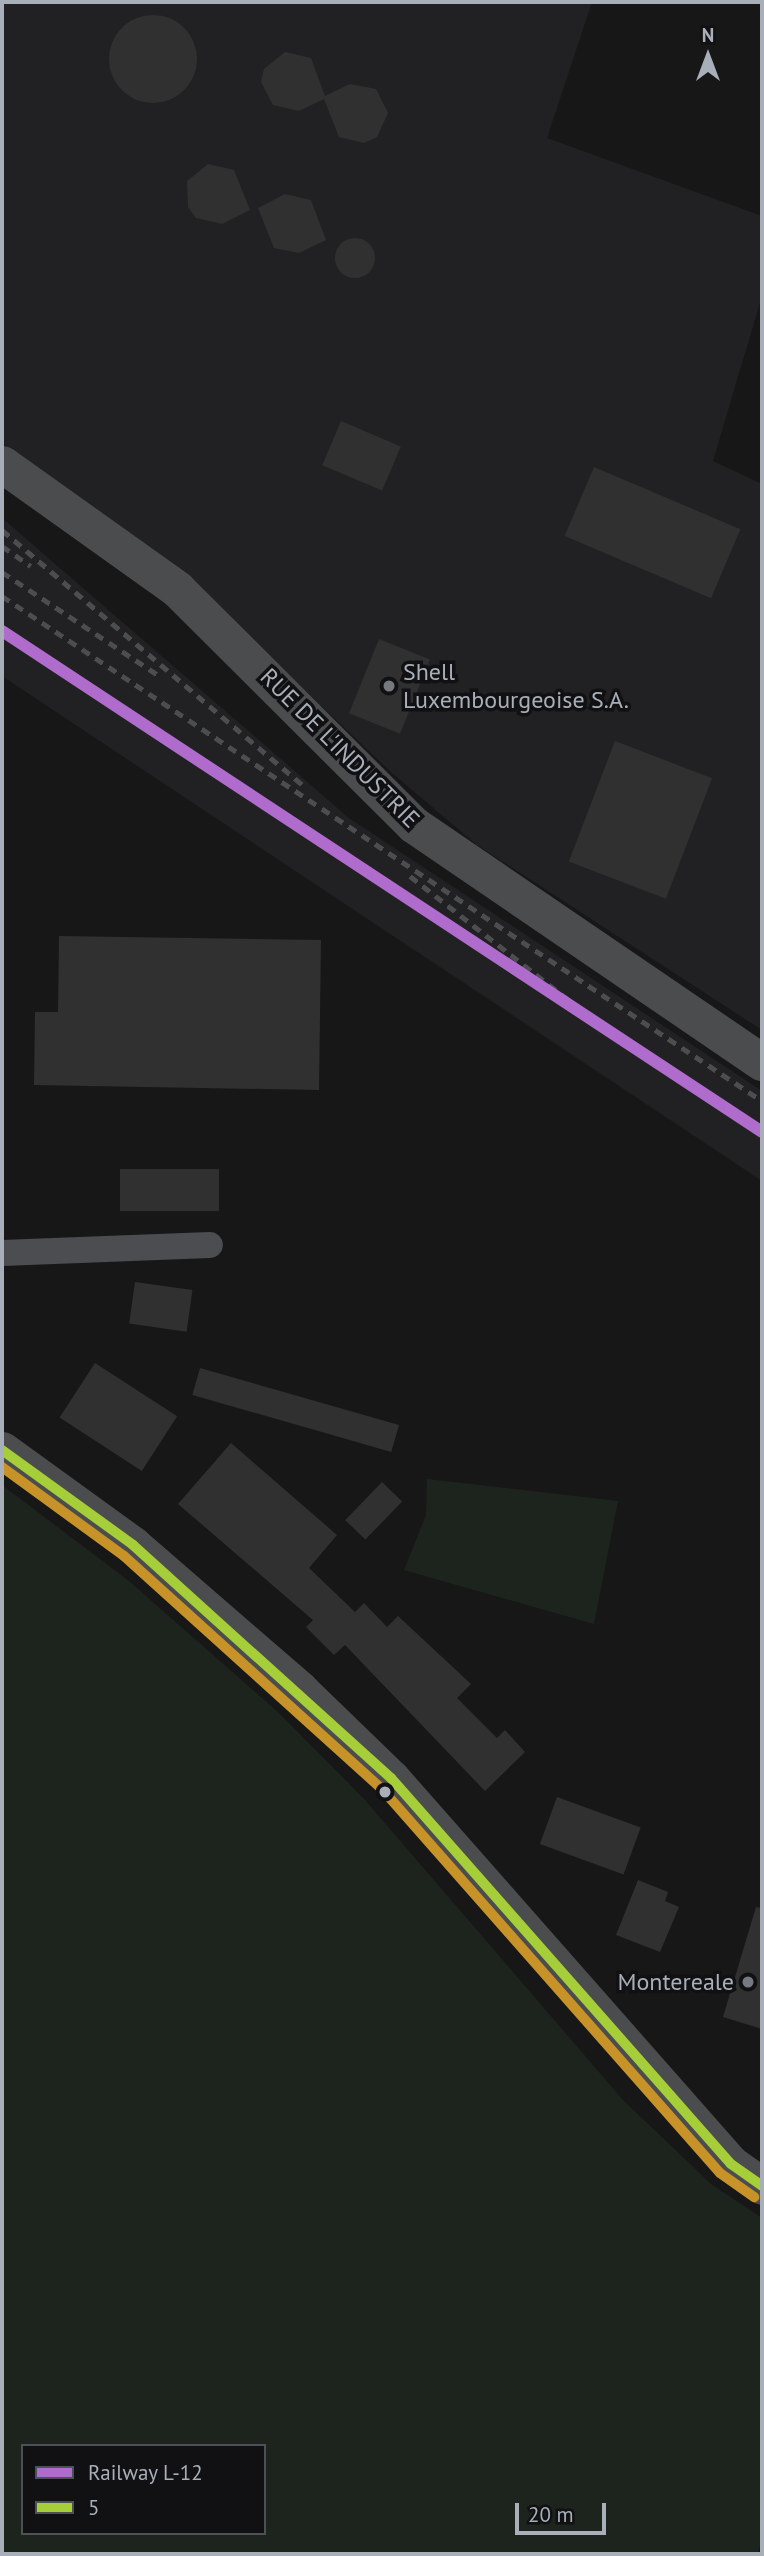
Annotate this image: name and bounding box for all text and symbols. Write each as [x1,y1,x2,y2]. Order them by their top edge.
north arrow [673,21,743,91]
text: N [702,23,714,47]
place label: Shell Luxembourgeoise S.A. [403,658,629,714]
street label: RUE DE L'INDUSTRIE [254,662,426,834]
marker: Shell Luxembourgeoise S.A. [381,678,397,694]
unlabelled marker [378,1785,392,1799]
place label: Montereale [618,1968,734,1996]
marker: Montereale [740,1974,756,1990]
legend [21,2444,266,2535]
text: Railway L-12 [88,2459,203,2486]
scale bar [519,2490,610,2534]
text: 5 [88,2494,99,2521]
text: 20 m [528,2501,574,2528]

